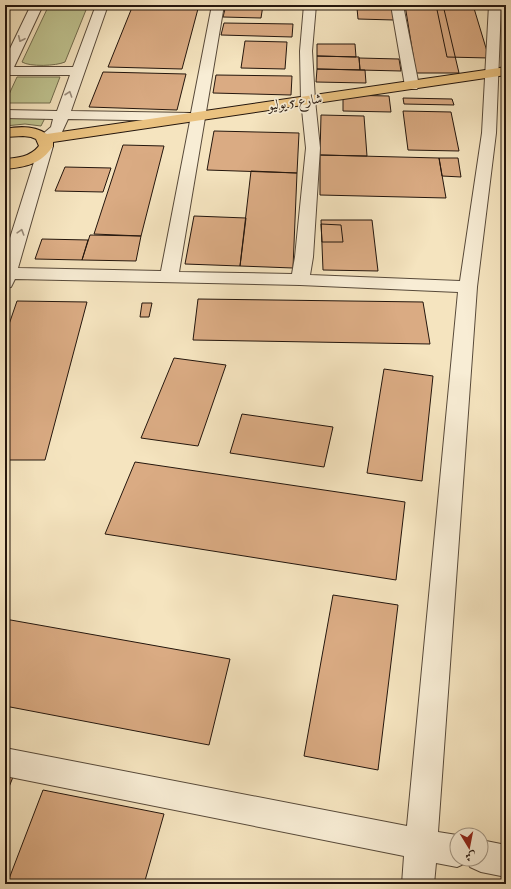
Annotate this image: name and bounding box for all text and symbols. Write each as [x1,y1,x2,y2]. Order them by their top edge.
one-way arrow [18,35,26,43]
street label: شارع 5 يوليو [265,90,324,117]
one-way arrow [65,91,73,98]
one-way arrow [16,229,25,236]
north arrow [449,827,489,867]
text: ش [464,849,477,864]

